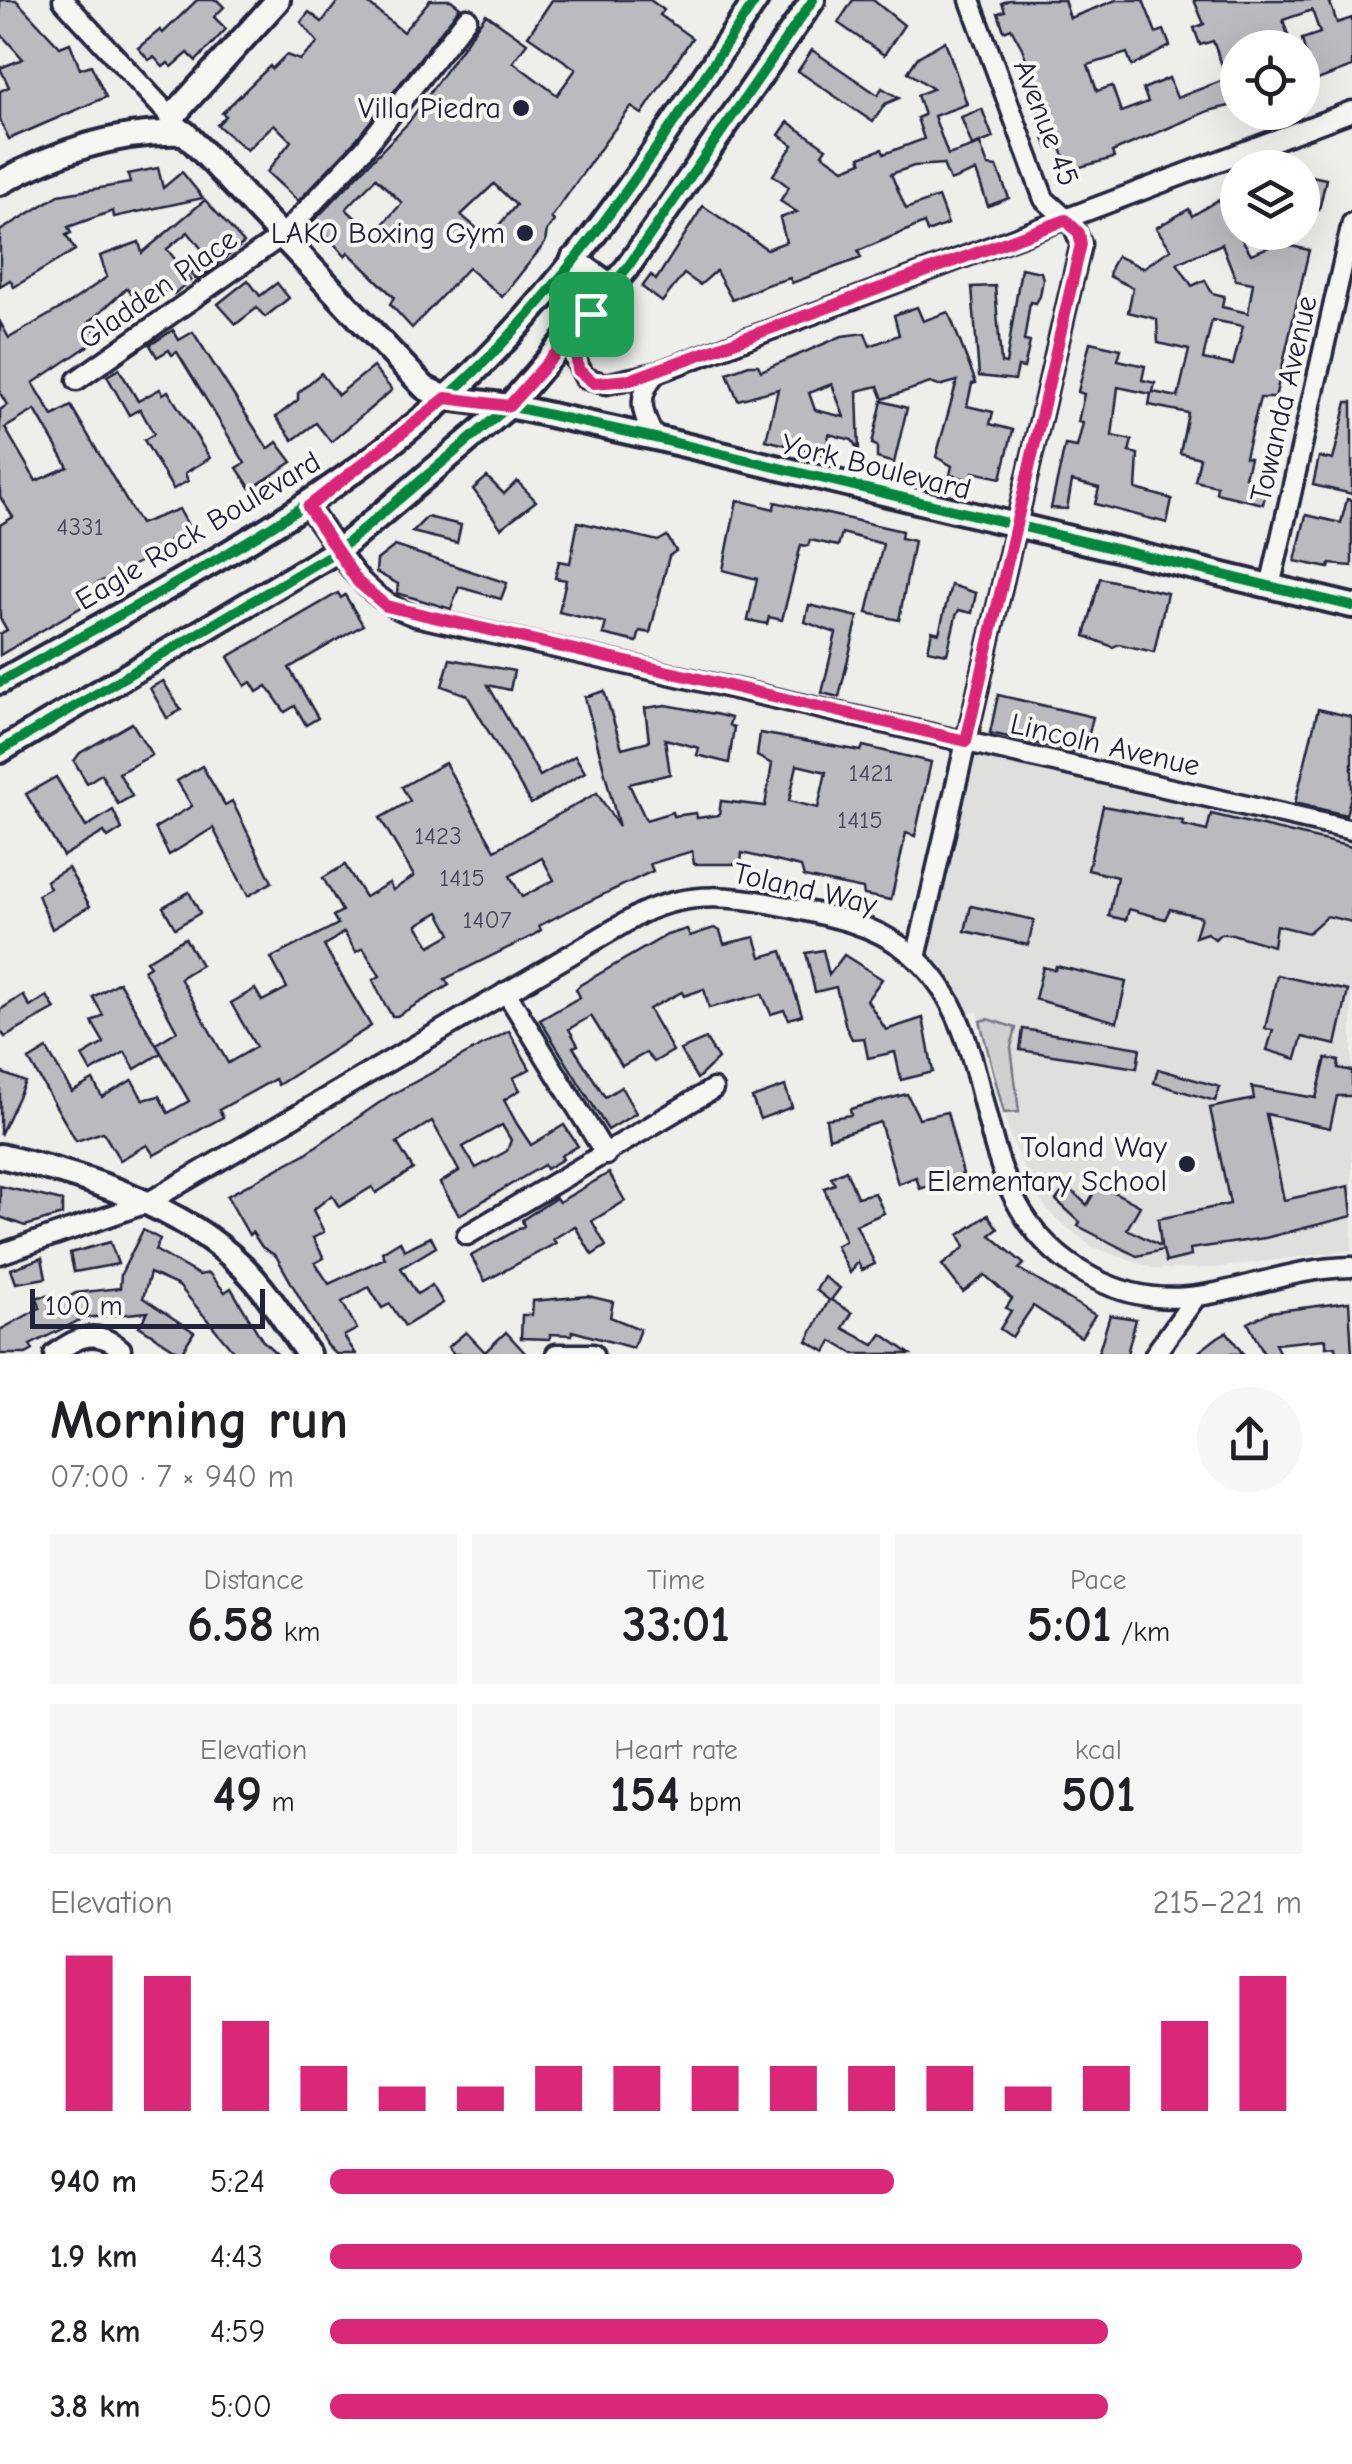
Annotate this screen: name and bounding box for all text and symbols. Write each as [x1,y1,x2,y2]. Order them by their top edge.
map controls [1220,30,1320,250]
button: locate [1220,30,1320,130]
street label: Avenue 45 [1006,55,1086,191]
place label: Villa Piedra [358,91,501,126]
marker: Villa Piedra [510,97,532,119]
button: layers [1220,150,1320,250]
place label: LAKO Boxing Gym [271,216,505,251]
street label: Gladden Place [72,222,244,356]
marker: LAKO Boxing Gym [514,222,536,244]
pin [549,272,634,357]
icon: arrive [564,287,619,342]
street label: Towanda Avenue [1243,292,1325,506]
street label: York Boulevard [778,427,974,507]
street label: Eagle Rock Boulevard [69,444,327,618]
house number: 4331 [56,512,104,541]
street label: Lincoln Avenue [1007,706,1203,784]
house number: 1421 [849,758,893,787]
house number: 1415 [837,805,883,834]
house number: 1423 [414,821,462,850]
street label: Toland Way [730,856,881,923]
house number: 1415 [439,863,485,892]
house number: 1407 [462,905,512,934]
place label: Toland Way Elementary School [927,1130,1168,1199]
marker: Toland Way Elementary School [1176,1153,1198,1175]
scale bar [30,1284,265,1328]
text: 100 m [45,1290,123,1322]
button: share [1197,1387,1302,1492]
text: Morning run [50,1388,348,1452]
text: 07:00 · 7 × 940 m [50,1458,294,1495]
text: Distance [204,1564,304,1596]
text: Time [647,1564,705,1596]
text: Pace [1070,1564,1127,1596]
text: 6.58 [187,1596,274,1654]
text: 33:01 [622,1596,730,1654]
text: 5:01 [1027,1596,1112,1654]
text: km [274,1616,320,1648]
text: /km [1112,1616,1170,1648]
text: Elevation [200,1734,307,1766]
text: Heart rate [614,1734,738,1766]
text: kcal [1075,1734,1122,1766]
text: 49 [213,1766,262,1824]
text: 154 [610,1766,680,1824]
text: 501 [1061,1766,1136,1824]
text: m [262,1786,295,1818]
text: bpm [680,1786,742,1818]
text: Elevation [50,1884,173,1921]
text: 215–221 m [1153,1884,1302,1921]
text: 940 m [50,2163,137,2200]
text: 5:24 [210,2163,265,2200]
text: 1.9 km [50,2238,138,2275]
text: 4:43 [210,2238,263,2275]
text: 2.8 km [50,2313,141,2350]
text: 4:59 [210,2313,266,2350]
text: 3.8 km [50,2388,140,2425]
text: 5:00 [210,2388,272,2425]

